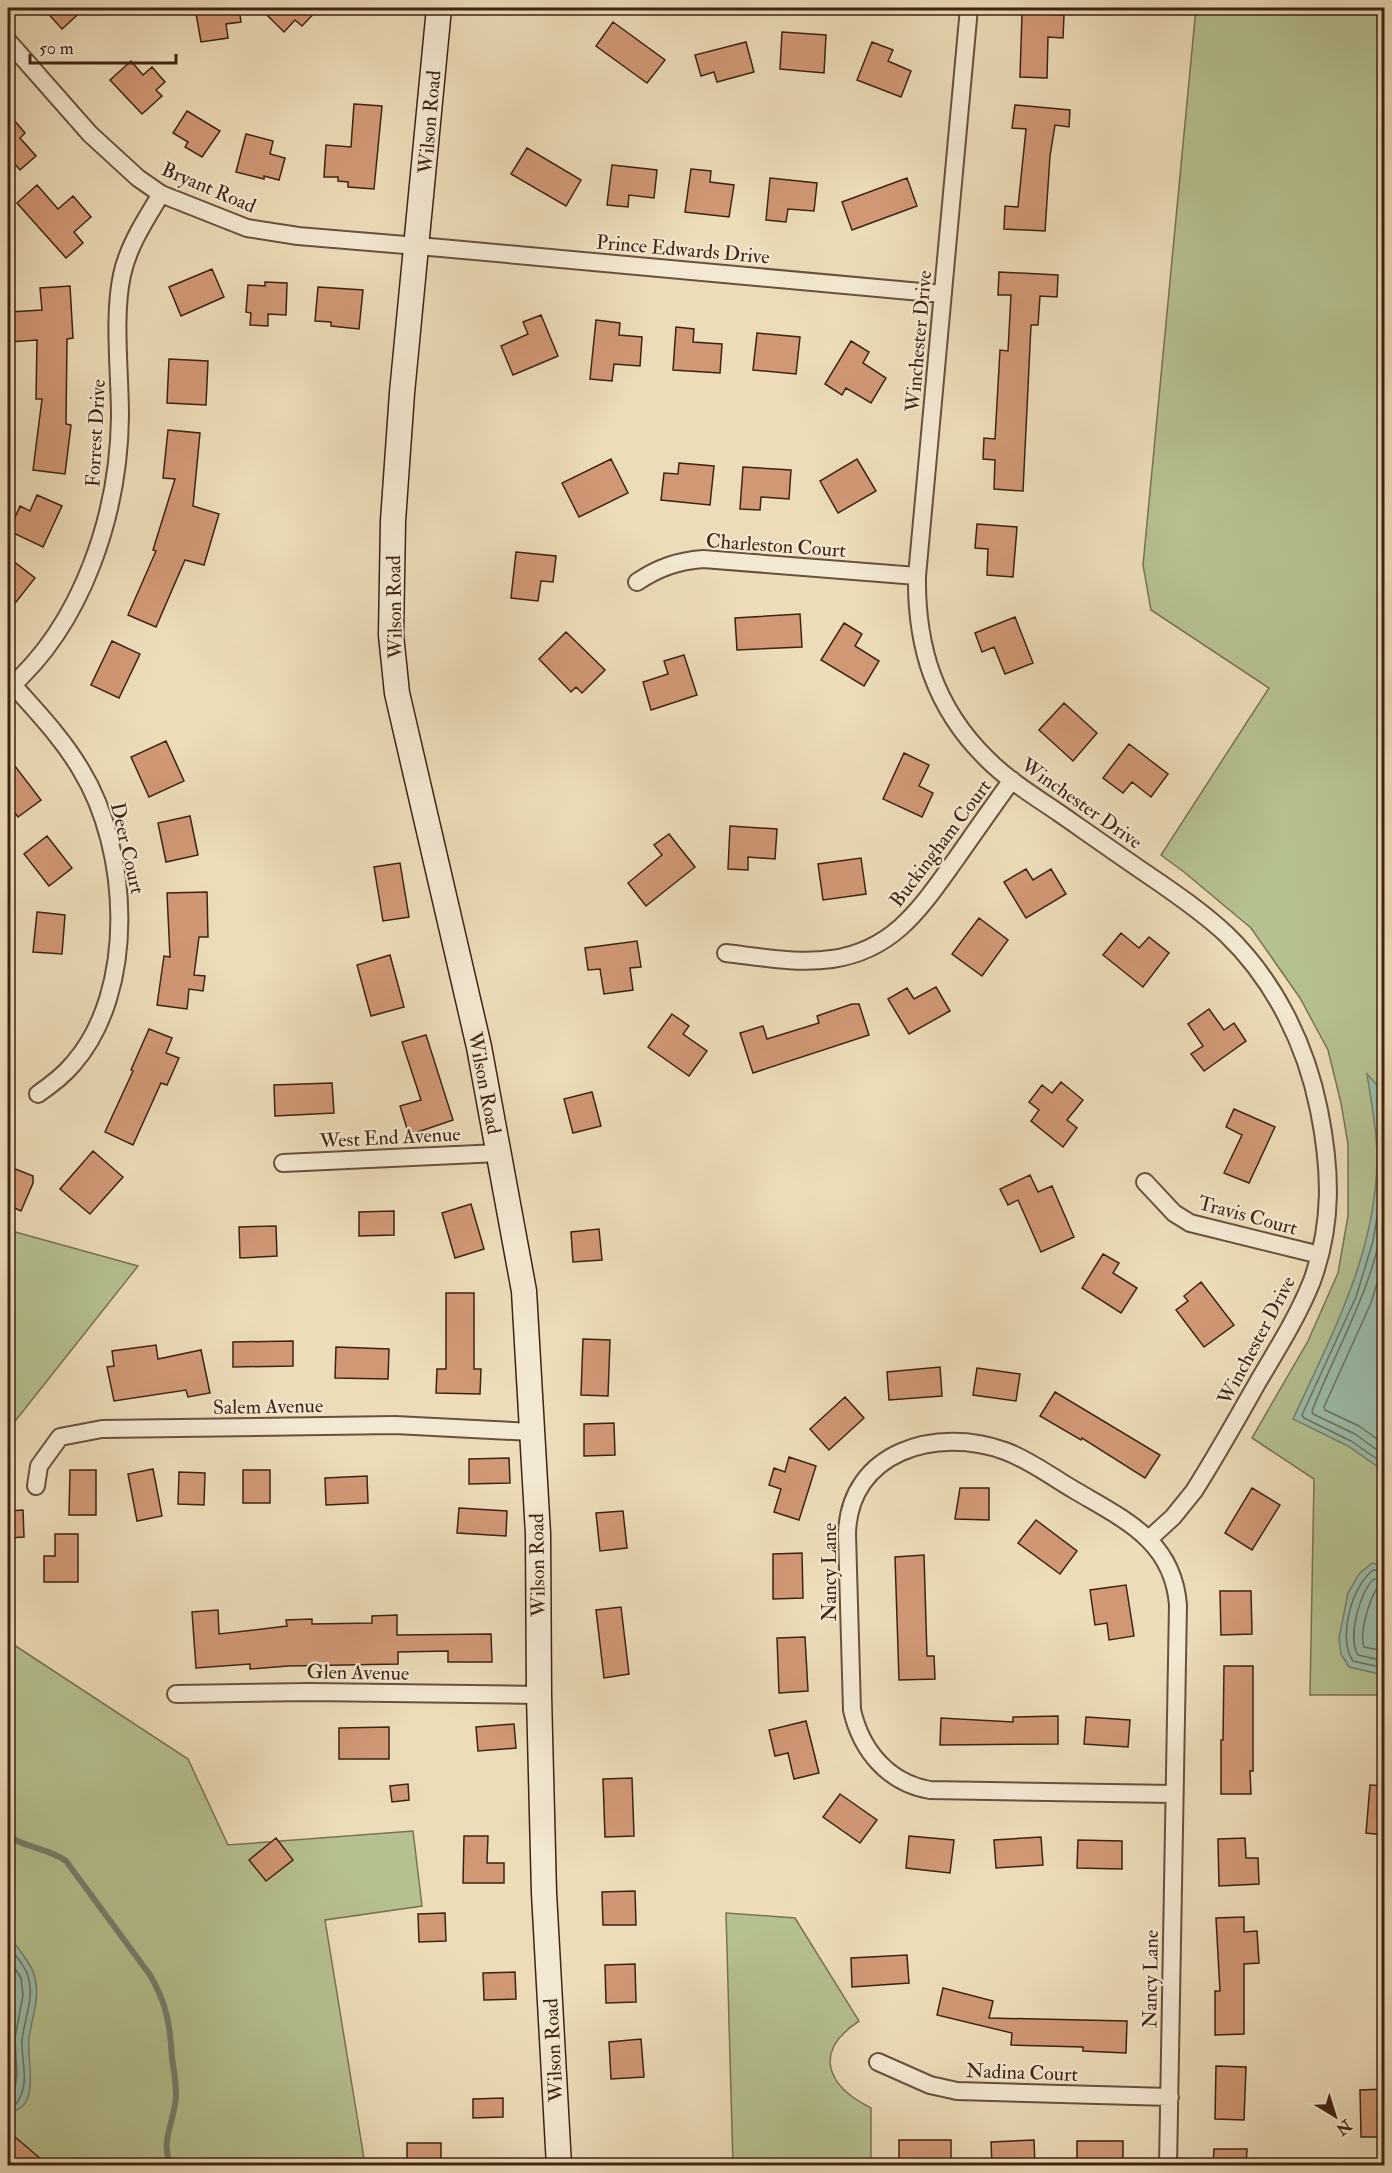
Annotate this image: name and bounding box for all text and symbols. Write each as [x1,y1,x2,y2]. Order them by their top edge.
scale bar [30,27,176,65]
text: 50 m [39,37,74,60]
street label: Wilson Road [412,69,446,176]
street label: Bryant Road [158,156,260,219]
street label: Prince Edwards Drive [595,229,771,270]
street label: Winchester Drive [900,269,937,414]
street label: Forrest Drive [80,378,111,488]
street label: Charleston Court [705,528,847,563]
street label: Wilson Road [381,555,408,660]
street label: Winchester Drive [1016,752,1147,854]
street label: Buckingham Court [884,774,997,912]
street label: Deer Court [105,800,150,897]
street label: Wilson Road [462,1029,507,1136]
street label: West End Avenue [318,1121,461,1154]
street label: Travis Court [1196,1190,1301,1241]
street label: Winchester Drive [1212,1272,1301,1410]
street label: Salem Avenue [213,1393,323,1420]
street label: Wilson Road [524,1513,551,1618]
street label: Nancy Lane [817,1523,842,1621]
street label: Glen Avenue [306,1659,410,1686]
street label: Nancy Lane [1137,1930,1164,2028]
street label: Wilson Road [538,1997,569,2103]
street label: Nadina Court [966,2058,1079,2087]
north arrow [1305,2086,1365,2146]
text: N [1331,2114,1356,2140]

